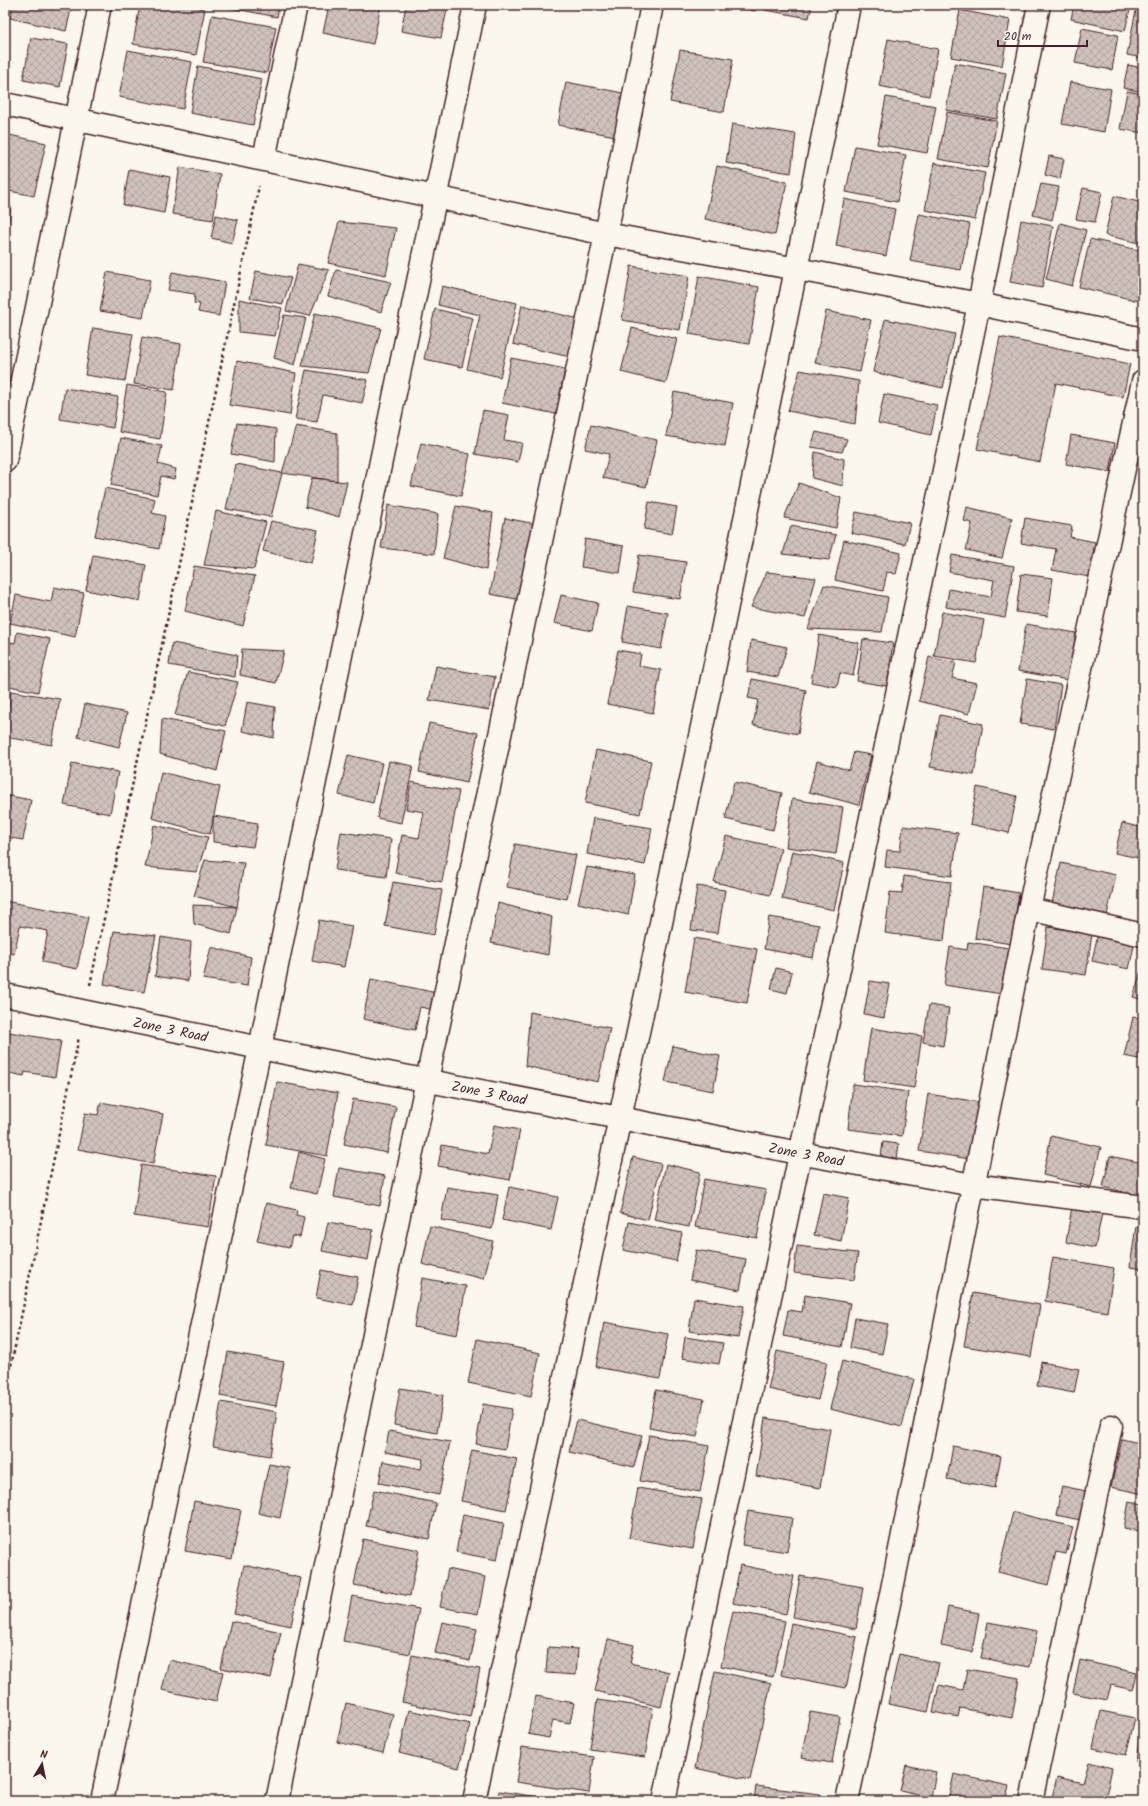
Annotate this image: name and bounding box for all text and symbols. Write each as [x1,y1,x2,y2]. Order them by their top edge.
scale bar [998,22,1087,48]
text: 20 m [1004,27,1032,46]
street label: Zone 3 Road [131,1012,211,1049]
street label: Zone 3 Road [450,1076,530,1112]
street label: Zone 3 Road [767,1137,847,1173]
north arrow [22,1744,62,1784]
text: N [39,1746,49,1765]

